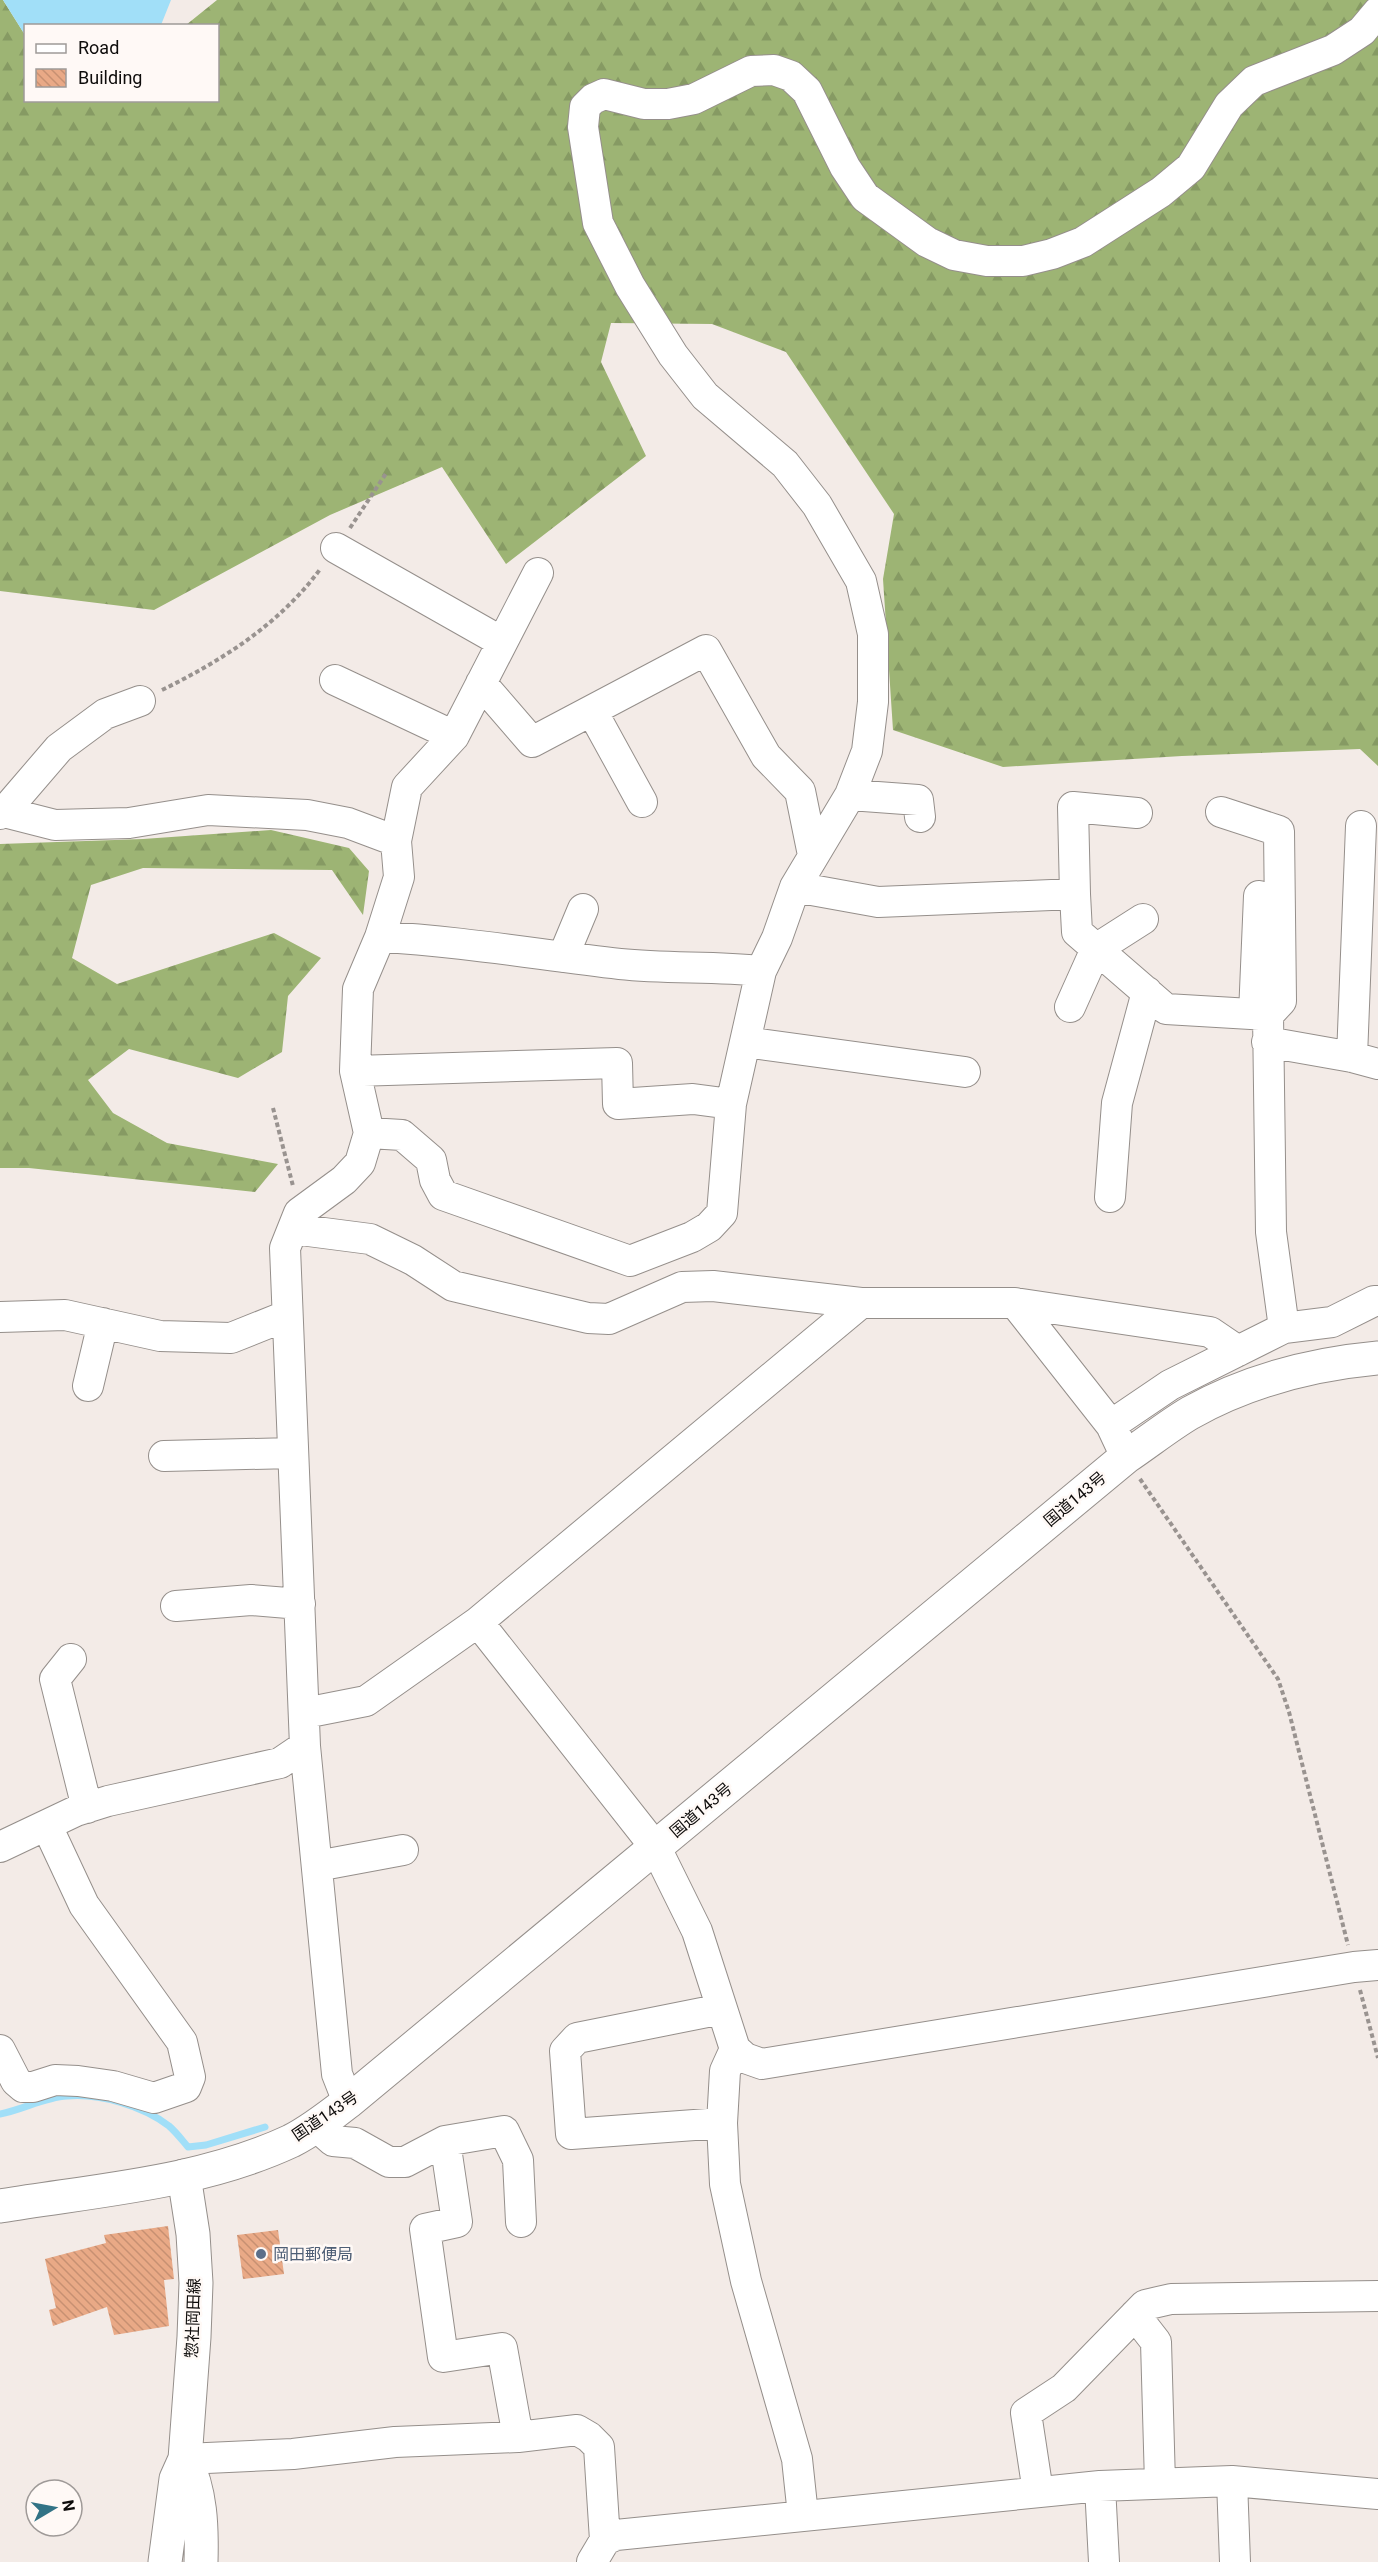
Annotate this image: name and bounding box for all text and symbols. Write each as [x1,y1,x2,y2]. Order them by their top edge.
legend [24,24,219,102]
text: Road [78,37,119,58]
text: Building [78,67,142,88]
street label: 国道143号 [1040,1468,1110,1530]
street label: 国道143号 [666,1779,736,1841]
street label: 国道143号 [289,2087,361,2145]
place label: 岡田郵便局 [273,2245,353,2264]
marker: 岡田郵便局 [254,2247,268,2261]
street label: 惣社岡田線 [182,2278,204,2358]
north arrow [24,2478,84,2538]
text: N [58,2498,79,2513]

